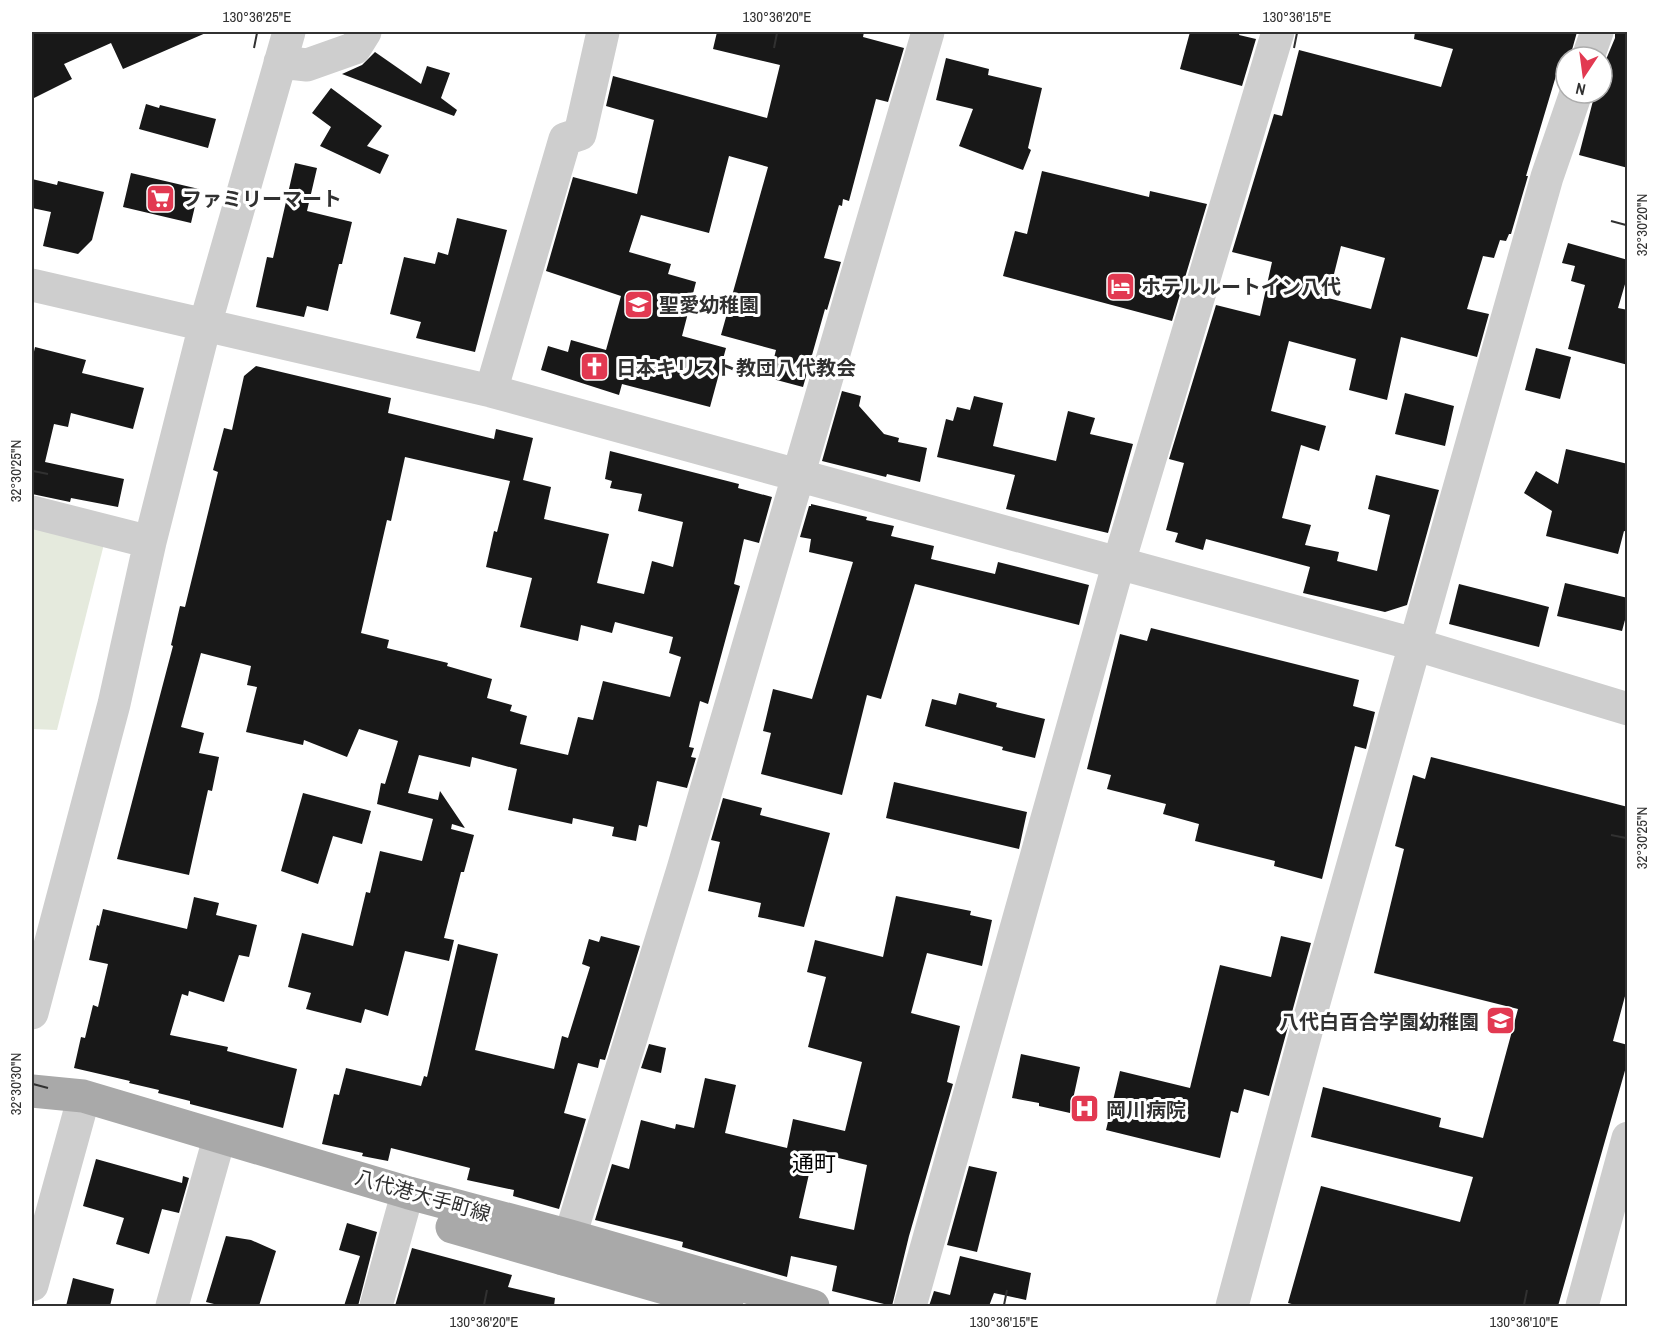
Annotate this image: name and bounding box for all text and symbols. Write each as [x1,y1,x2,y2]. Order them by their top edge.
text: 130°36'25"E [223,6,291,27]
text: 130°36'20"E [743,6,811,27]
text: 130°36'15"E [1263,6,1331,27]
north arrow [1554,45,1614,105]
text: N [1574,78,1588,101]
supermarket icon: ファミリーマート [145,182,177,214]
place label: ファミリーマート [182,185,342,212]
text: 32°30'20"N [1631,194,1652,256]
hotel icon: ホテルルートイン八代 [1104,270,1136,302]
place label: ホテルルートイン八代 [1141,273,1341,300]
school or university icon: 聖愛幼稚園 [622,288,654,320]
place label: 聖愛幼稚園 [659,291,759,318]
church icon: 日本キリスト教団八代教会 [579,351,611,383]
place label: 日本キリスト教団八代教会 [616,354,856,381]
text: 32°30'25"N [5,440,26,502]
text: 32°30'25"N [1631,807,1652,869]
school or university icon: 八代白百合学園幼稚園 [1484,1005,1516,1037]
place label: 八代白百合学園幼稚園 [1279,1008,1479,1035]
text: 32°30'30"N [5,1053,26,1115]
hospital icon: 岡川病院 [1069,1093,1101,1125]
place label: 岡川病院 [1106,1096,1186,1123]
district label: 通町 [792,1148,836,1178]
street label: 八代港大手町線 [352,1163,494,1227]
text: 130°36'20"E [450,1311,518,1332]
text: 130°36'15"E [970,1311,1038,1332]
text: 130°36'10"E [1490,1311,1558,1332]

